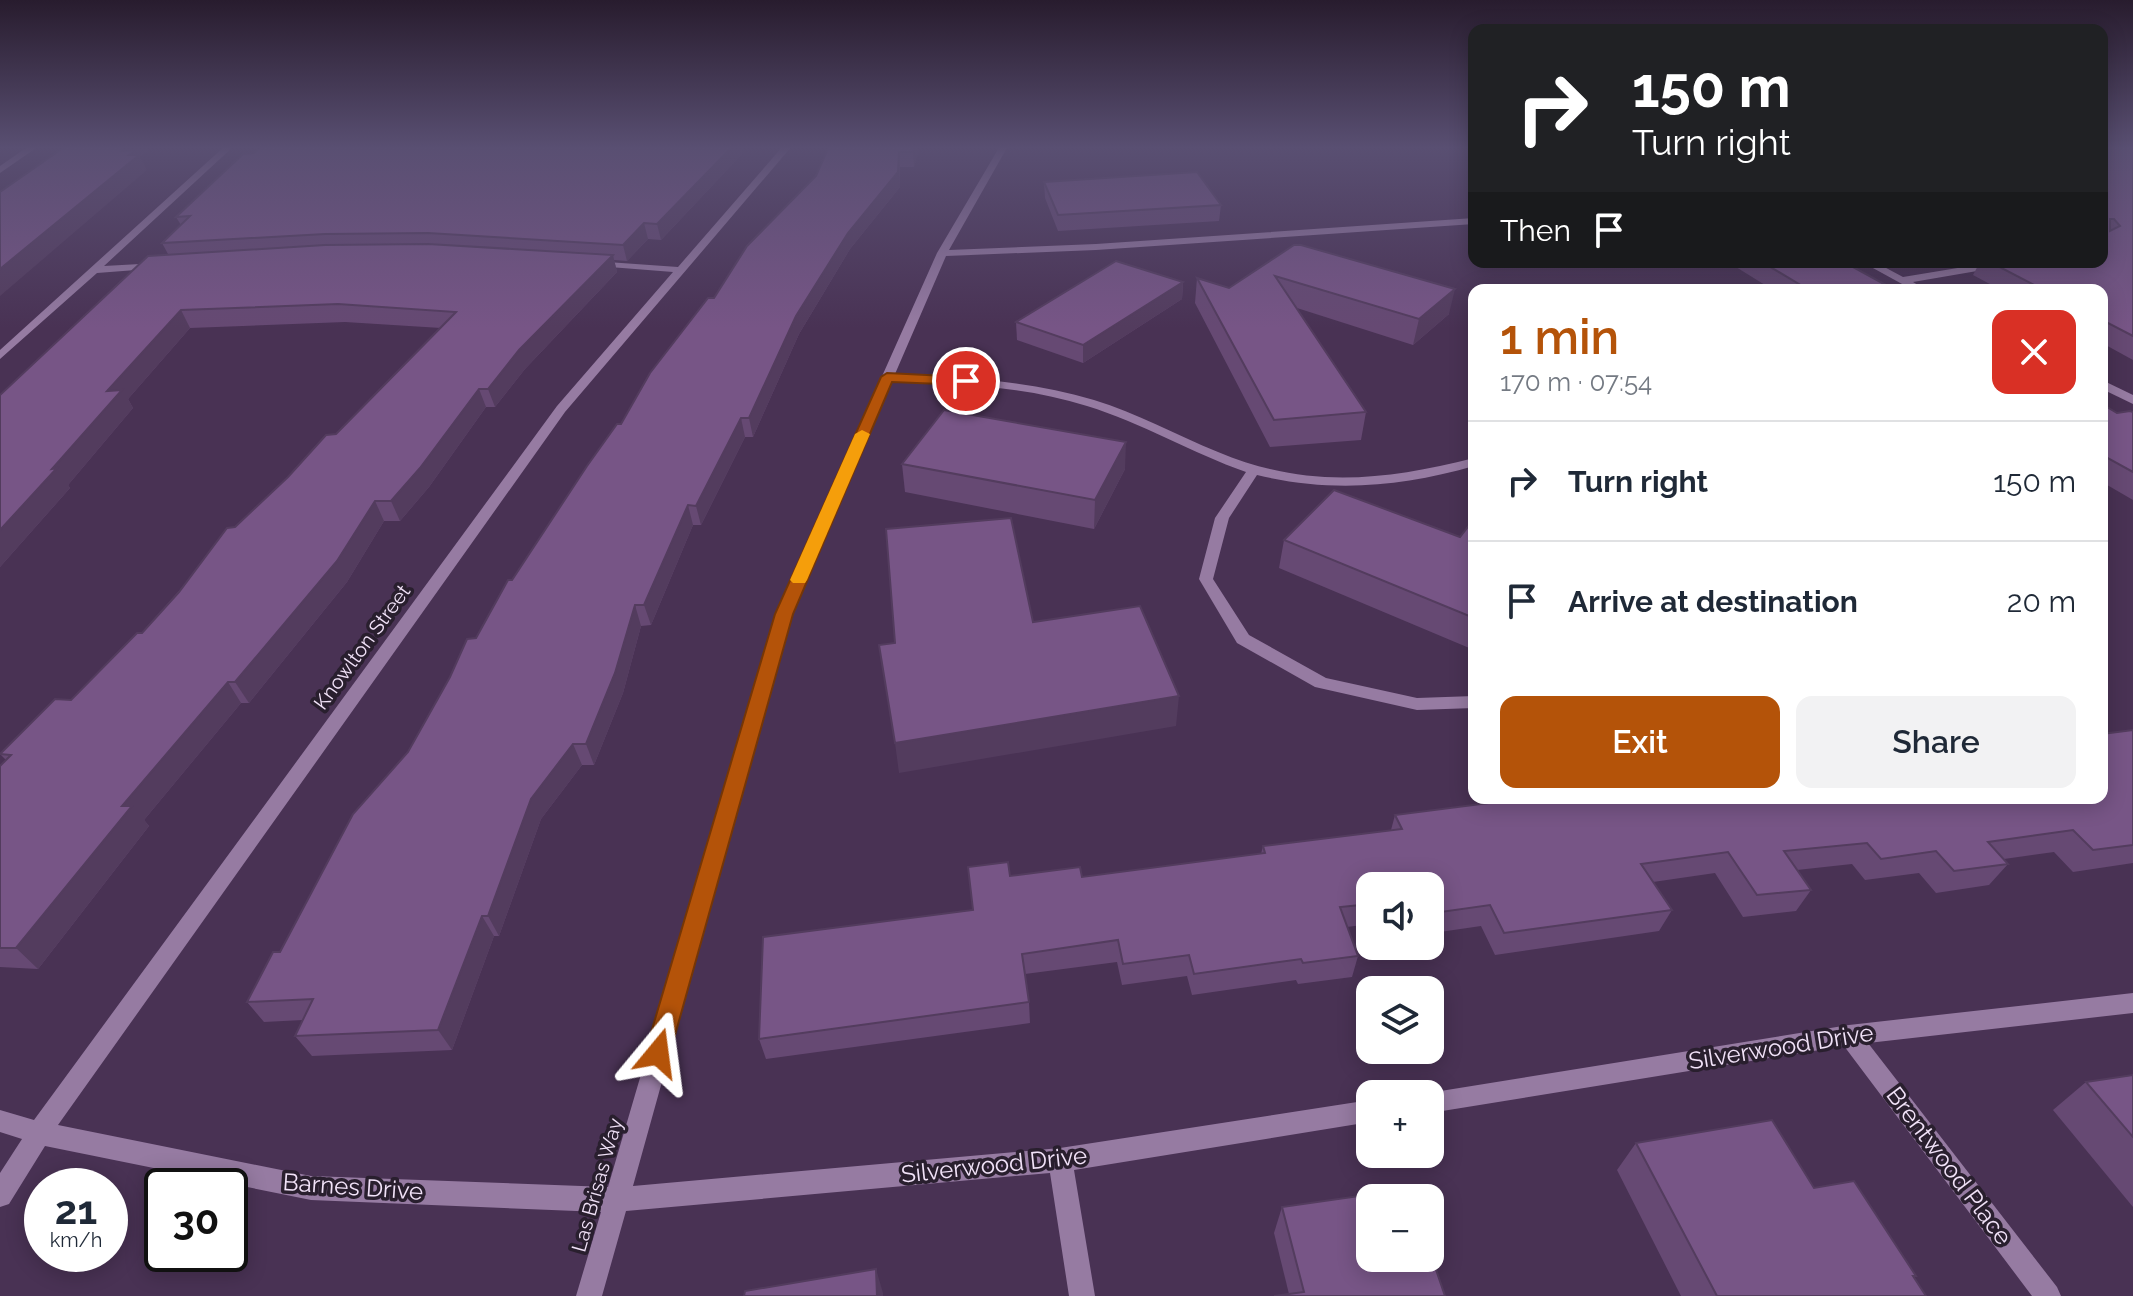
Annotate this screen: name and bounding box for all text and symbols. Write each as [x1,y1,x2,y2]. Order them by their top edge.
text: 150 m [1632,54,1791,120]
icon: right [1500,56,1604,160]
text: Turn right [1632,121,1791,163]
icon: arrive [1587,208,1631,252]
text: Then [1500,213,1571,248]
text: 1 min [1500,309,1619,365]
button: close [1992,310,2076,394]
pin [932,347,1000,415]
icon: arrive [944,359,988,403]
text: 170 m · 07:54 [1500,367,1652,397]
icon: right [1500,459,1544,503]
text: Turn right [1568,464,1708,499]
text: 150 m [1993,464,2076,499]
icon: arrive [1500,579,1544,623]
street label: Knowlton Street [309,580,415,714]
text: Arrive at destination [1568,584,1858,619]
text: 20 m [2007,584,2076,619]
button: Exit [1500,696,1780,788]
button: Share [1796,696,2076,788]
map controls [1356,872,1444,1272]
button: sound [1356,872,1444,960]
button: layers [1356,976,1444,1064]
position arrow [616,1011,700,1095]
street label: Silverwood Drive [1686,1018,1875,1075]
button: + [1356,1080,1444,1168]
street label: Brentwood Place [1881,1081,2018,1250]
street label: Las Brisas Way [566,1115,628,1255]
street label: Silverwood Drive [900,1140,1088,1189]
street label: Barnes Drive [282,1167,424,1206]
speed limit sign: 30 [144,1168,248,1272]
button: − [1356,1184,1444,1272]
text: 21 [55,1186,97,1233]
text: km/h [50,1228,102,1252]

